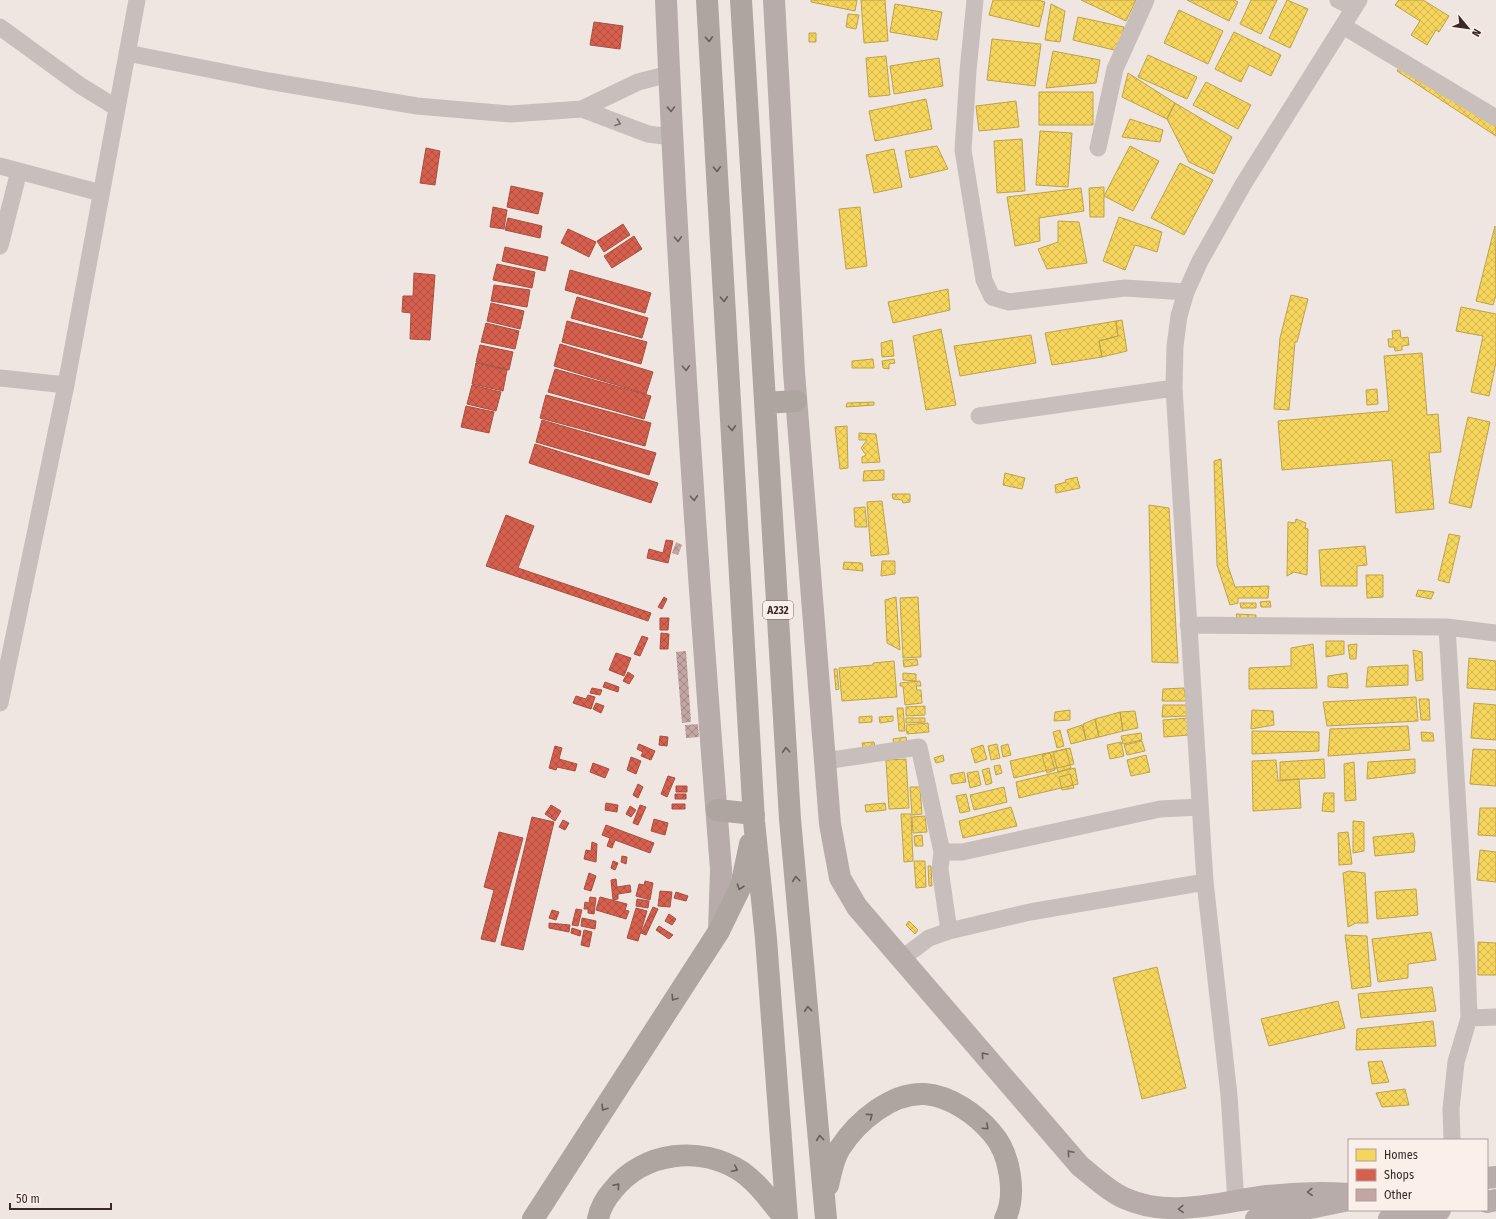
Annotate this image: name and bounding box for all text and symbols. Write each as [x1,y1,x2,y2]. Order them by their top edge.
north arrow [1448,8,1488,48]
text: N [1469,27,1484,39]
one-way arrow [705,36,714,42]
one-way arrow [667,106,675,112]
one-way arrow [615,118,622,127]
one-way arrow [712,166,721,172]
one-way arrow [674,236,683,242]
one-way arrow [720,295,729,302]
one-way arrow [682,365,690,371]
one-way arrow [727,425,736,431]
one-way arrow [690,495,699,501]
road number: A232 [763,601,793,619]
one-way arrow [782,747,790,753]
one-way arrow [791,876,800,882]
one-way arrow [736,883,745,890]
one-way arrow [671,994,679,1001]
one-way arrow [803,1006,812,1012]
one-way arrow [982,1052,989,1060]
one-way arrow [601,1104,609,1111]
one-way arrow [866,1114,873,1121]
one-way arrow [981,1122,989,1129]
one-way arrow [815,1135,824,1141]
legend [1348,1139,1488,1211]
text: Homes [1384,1148,1418,1162]
one-way arrow [1067,1150,1074,1158]
one-way arrow [731,1164,738,1172]
text: Shops [1384,1168,1414,1182]
one-way arrow [612,1183,619,1190]
scale bar [10,1185,111,1211]
one-way arrow [1307,1188,1313,1196]
text: Other [1384,1188,1413,1202]
text: 50 m [16,1192,40,1206]
one-way arrow [1178,1205,1184,1213]

